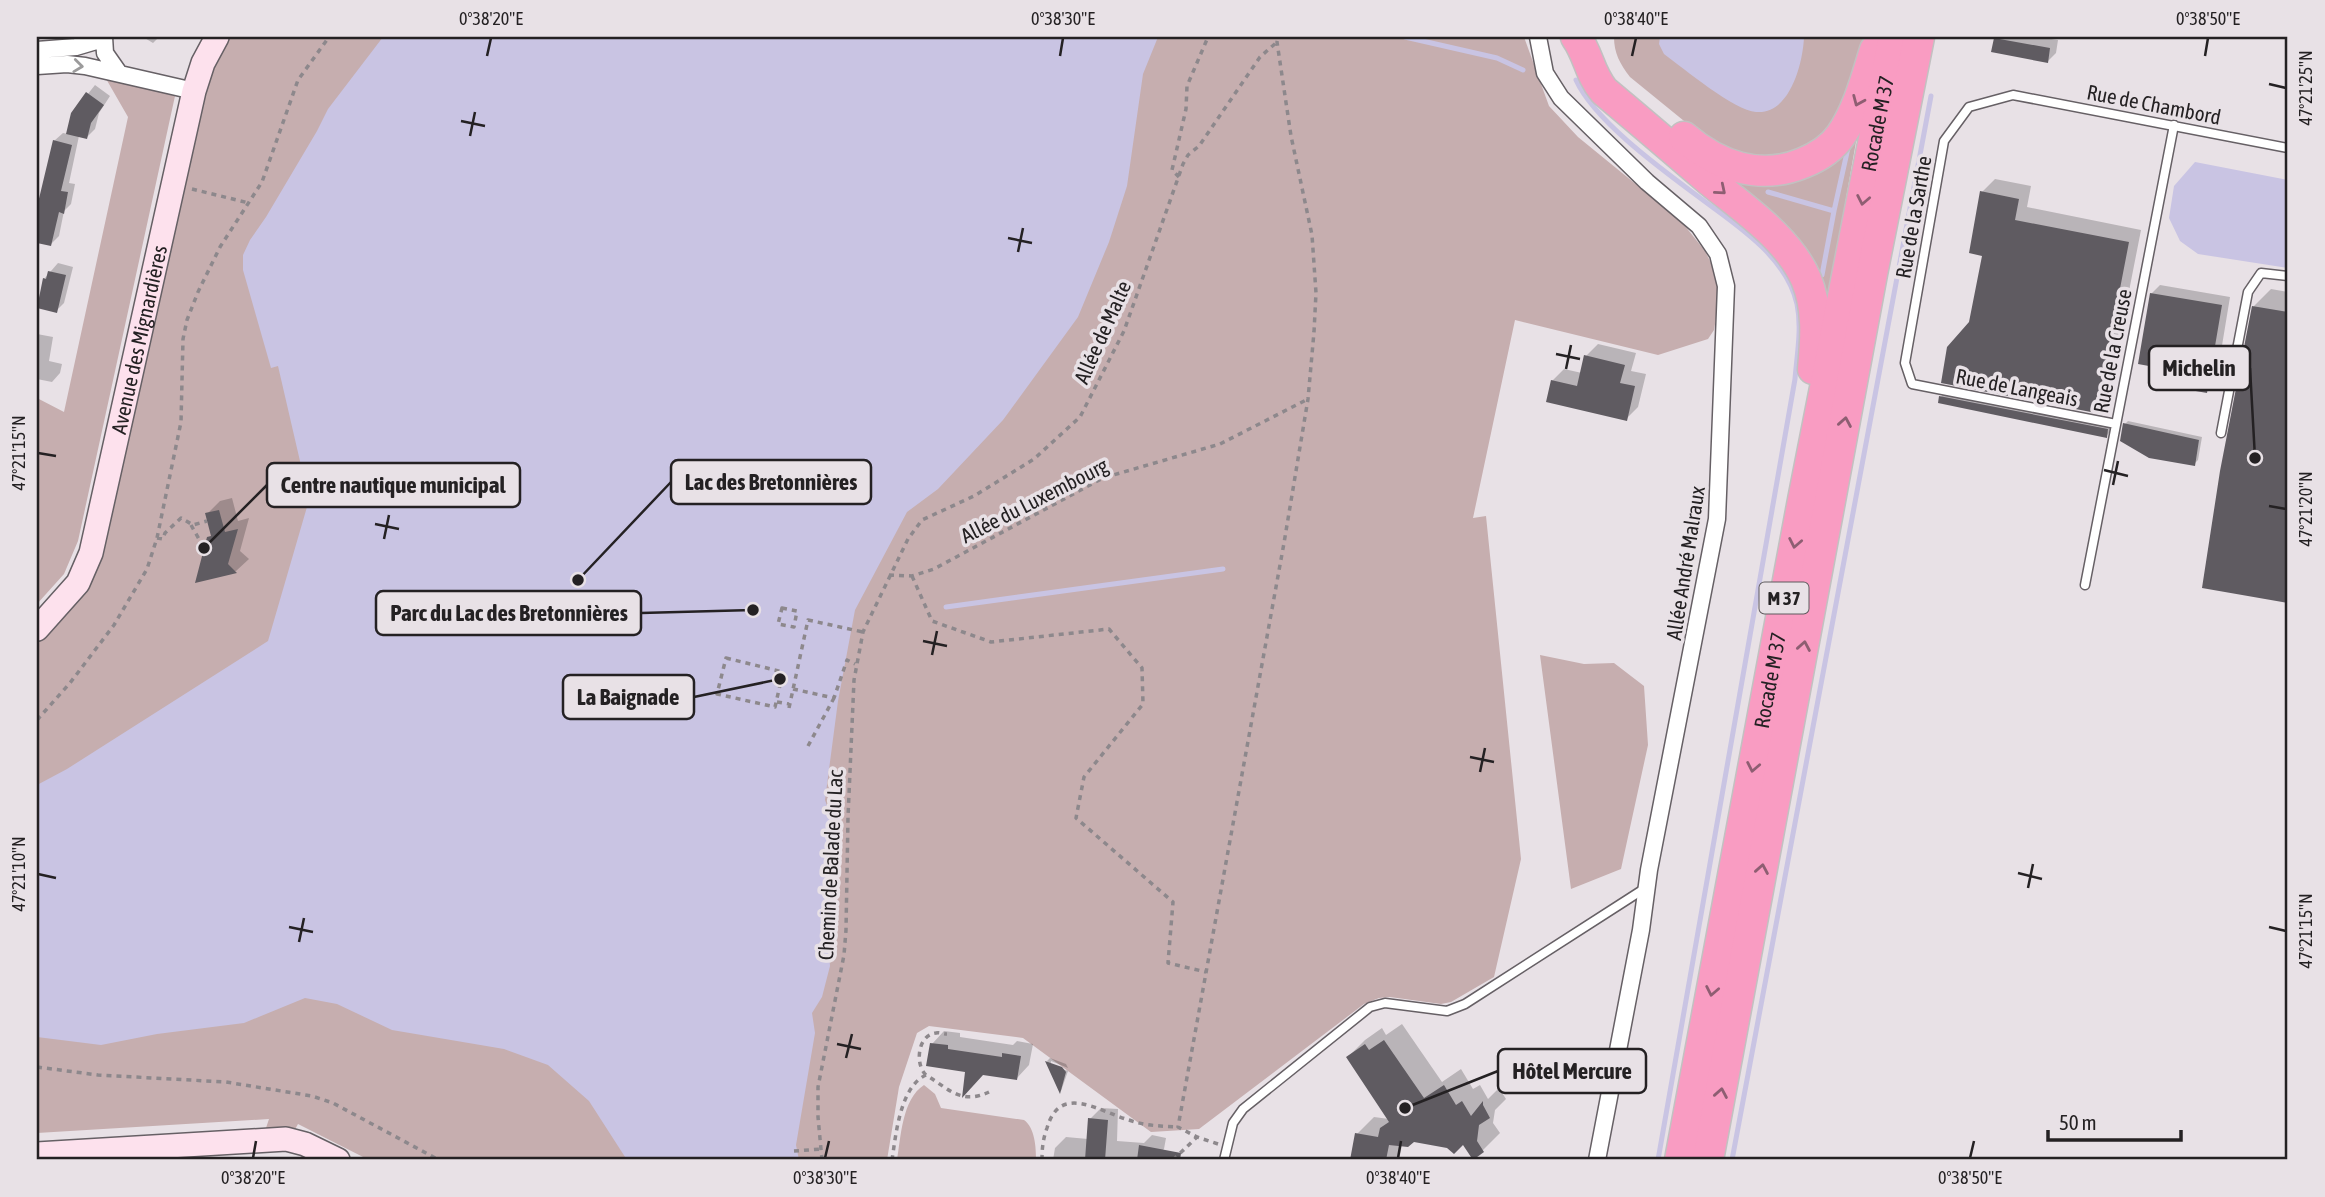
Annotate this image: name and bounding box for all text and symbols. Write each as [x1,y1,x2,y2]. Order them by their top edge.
text: 0°38'20"E [459,8,523,29]
text: 0°38'30"E [1031,8,1095,29]
text: 0°38'40"E [1604,8,1668,29]
text: 0°38'50"E [2176,8,2240,29]
text: 47°21'25"N [2295,50,2316,126]
one-way arrow [72,58,84,73]
street label: Rocade M 37 [1856,74,1898,173]
street label: Rue de Chambord [2085,79,2223,129]
one-way arrow [1852,95,1866,107]
street label: Rue de la Sarthe [1890,154,1936,280]
one-way arrow [1713,182,1726,194]
one-way arrow [1856,194,1871,206]
street label: Avenue des Mignardières [106,243,171,436]
street label: Allée de Malte [1069,277,1135,387]
street label: Rue de la Creuse [2088,287,2136,415]
callout: Michelin [2149,346,2250,390]
text: Michelin [2162,355,2236,381]
street label: Rue de Langeais [1954,363,2080,411]
text: 47°21'15"N [8,415,29,491]
one-way arrow [1837,416,1852,428]
street label: Allée du Luxembourg [956,453,1112,547]
callout: Lac des Bretonnières [671,460,871,504]
callout: Centre nautique municipal [267,463,520,507]
text: Lac des Bretonnières [685,469,857,495]
text: 47°21'20"N [2295,471,2316,547]
text: Centre nautique municipal [280,472,506,498]
street label: Allée André Malraux [1661,484,1709,642]
one-way arrow [1788,537,1803,549]
road number: M 37 [1760,582,1809,614]
callout: Parc du Lac des Bretonnières [376,591,641,635]
text: Parc du Lac des Bretonnières [390,600,628,626]
street label: Rocade M 37 [1749,630,1790,730]
one-way arrow [1795,640,1810,652]
callout: La Baignade [563,675,694,719]
text: La Baignade [577,684,679,710]
one-way arrow [1746,761,1761,773]
street label: Chemin de Balade du Lac [813,769,847,961]
text: 47°21'10"N [8,836,29,912]
one-way arrow [1754,863,1769,875]
text: 47°21'15"N [2295,893,2316,969]
one-way arrow [1705,985,1720,997]
callout: Hôtel Mercure [1498,1049,1646,1093]
text: Hôtel Mercure [1512,1058,1632,1084]
one-way arrow [1713,1087,1728,1099]
scale bar [2048,1099,2182,1143]
text: 50 m [2059,1110,2097,1134]
text: 0°38'20"E [221,1167,285,1188]
text: 0°38'30"E [793,1167,857,1188]
text: 0°38'40"E [1366,1167,1430,1188]
text: 0°38'50"E [1938,1167,2002,1188]

